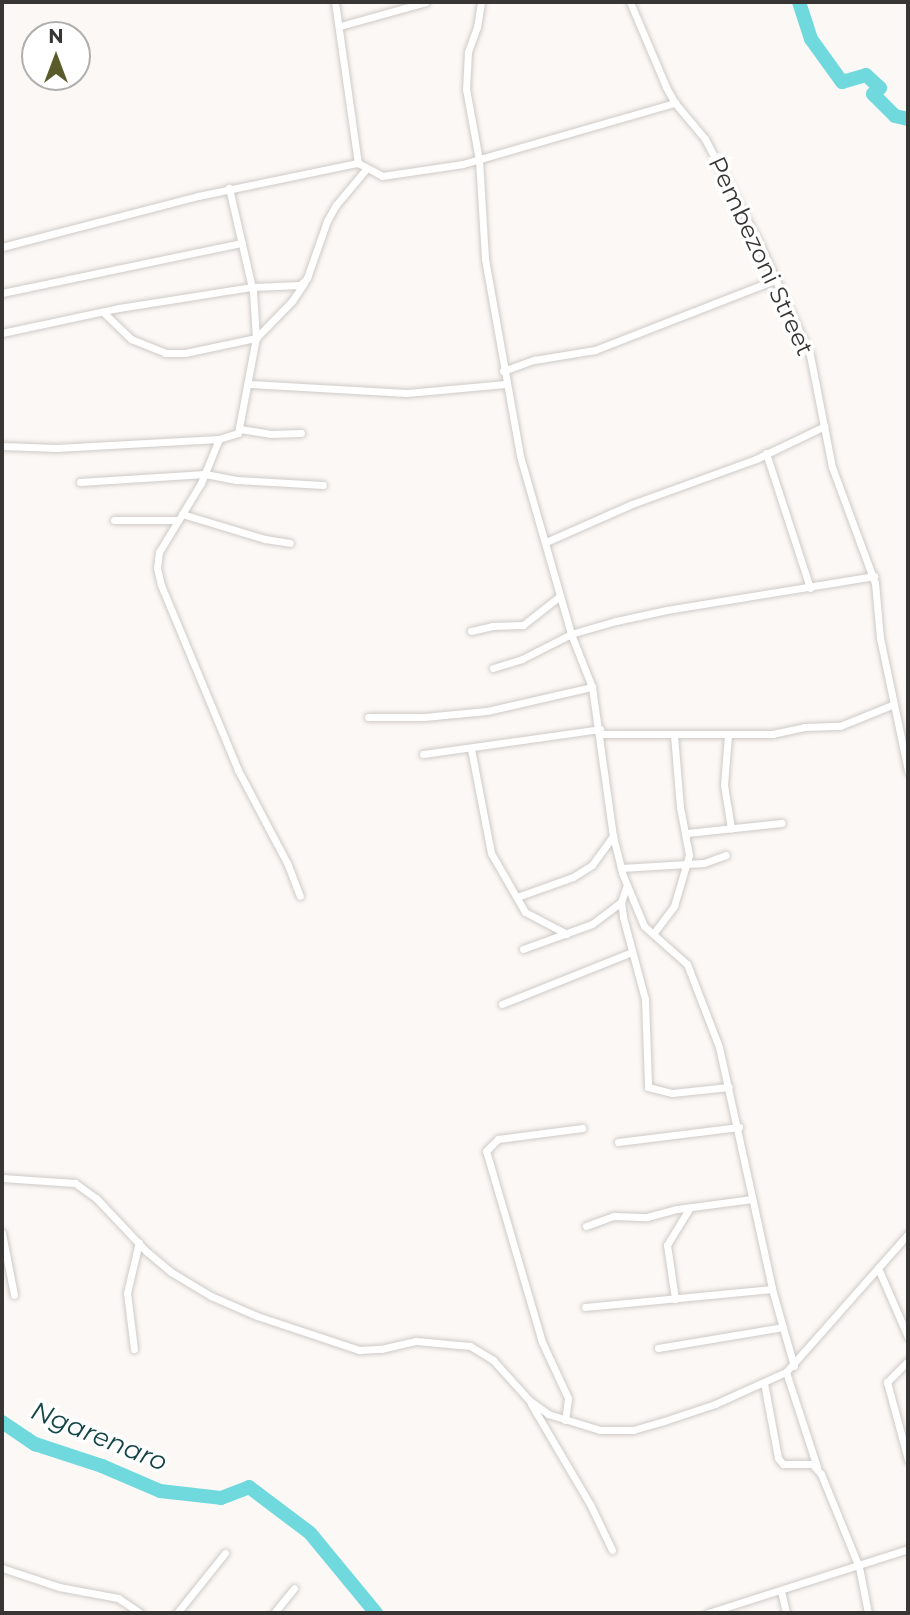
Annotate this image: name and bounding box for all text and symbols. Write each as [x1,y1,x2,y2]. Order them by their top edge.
north arrow [21,21,91,91]
text: N [48,25,64,48]
street label: Pembezoni Street [702,152,820,360]
water label: Ngarenaro [26,1396,172,1478]

